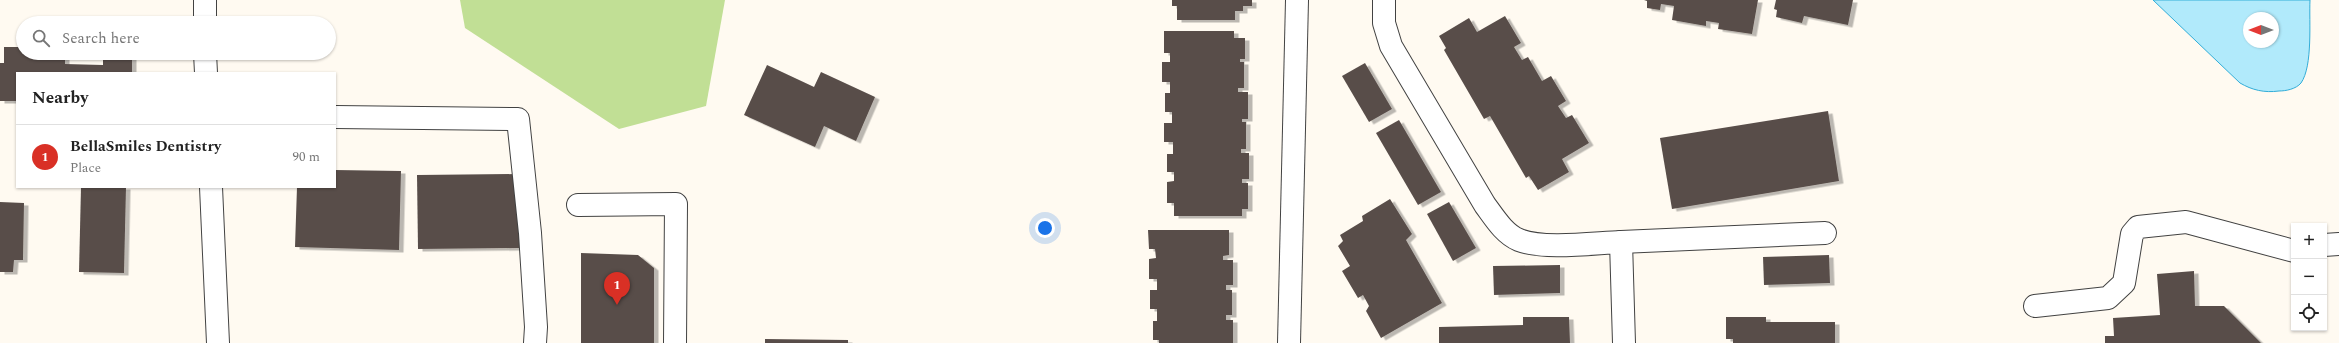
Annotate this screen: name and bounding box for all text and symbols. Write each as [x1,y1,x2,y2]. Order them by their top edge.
north arrow [2243,12,2279,48]
search box [16,16,336,60]
icon: search [30,27,52,49]
text: Search here [62,27,140,50]
text: Nearby [32,85,88,111]
text: BellaSmiles Dentistry [70,135,221,158]
text: 1 [41,147,49,167]
text: 90 m [293,147,320,167]
text: Place [70,158,101,178]
your location [1035,218,1055,238]
map controls [2291,223,2327,331]
button: + [2291,223,2327,259]
button: − [2291,259,2327,295]
pin: 1 [604,272,630,305]
button: locate [2291,295,2327,331]

